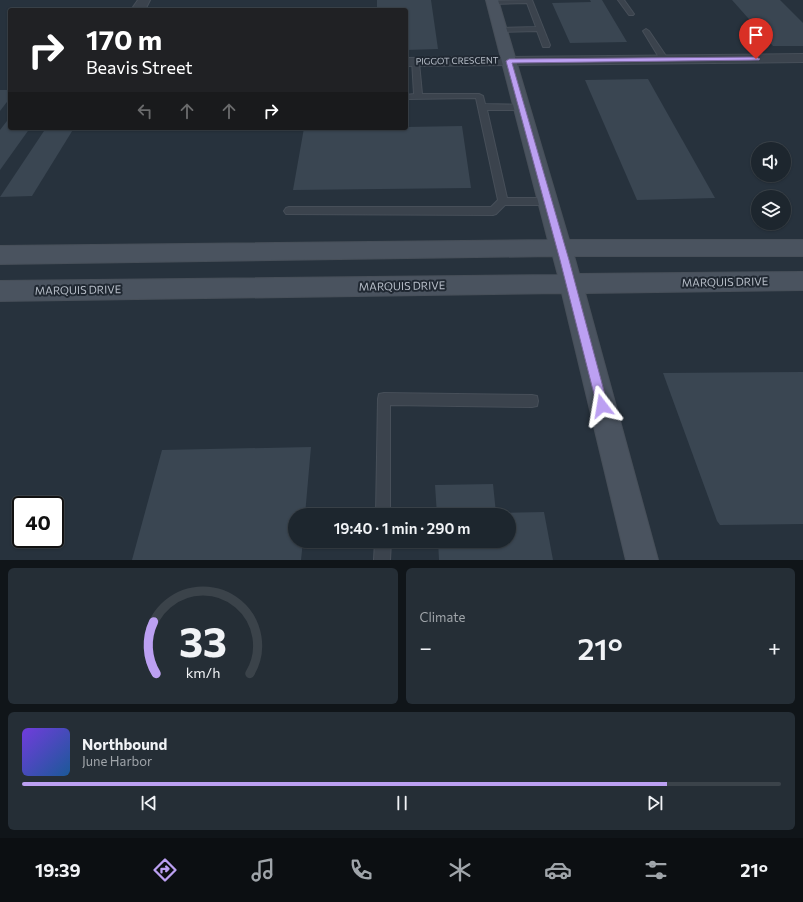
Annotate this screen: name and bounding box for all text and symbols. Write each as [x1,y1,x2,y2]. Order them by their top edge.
pin [739,18,773,59]
text: 170 m [86,22,162,56]
icon: right [20,24,72,76]
icon: arrive [745,24,767,46]
street label: PIGGOT CRESCENT [416,54,499,67]
text: Beavis Street [86,56,193,78]
icon: left [134,100,156,122]
icon: ahead [176,100,198,122]
icon: ahead [218,100,240,122]
icon: right [260,100,282,122]
map controls [751,142,791,230]
button: sound [751,142,791,182]
button: layers [751,190,791,230]
street label: MARQUIS DRIVE [682,274,768,289]
street label: MARQUIS DRIVE [359,278,445,293]
street label: MARQUIS DRIVE [35,282,121,297]
position arrow [581,385,623,427]
speed limit sign: 40 [12,496,64,548]
text: 19:40 · 1 min · 290 m [334,519,470,537]
text: Climate [420,609,465,625]
text: 33 [179,615,227,666]
text: 21° [577,629,623,666]
text: − [420,634,432,661]
text: + [768,634,781,661]
text: km/h [185,663,220,681]
text: Northbound [82,735,167,753]
text: June Harbor [82,753,152,769]
icon: previous [138,792,160,814]
icon: pause [391,792,413,814]
icon: next [644,792,666,814]
icon: directions [151,856,179,884]
icon: music [249,856,277,884]
icon: phone [347,856,375,884]
icon: climate [446,856,474,884]
icon: car [544,856,572,884]
icon: filters [642,856,670,884]
text: 19:39 [35,859,81,881]
text: 21° [740,859,768,881]

